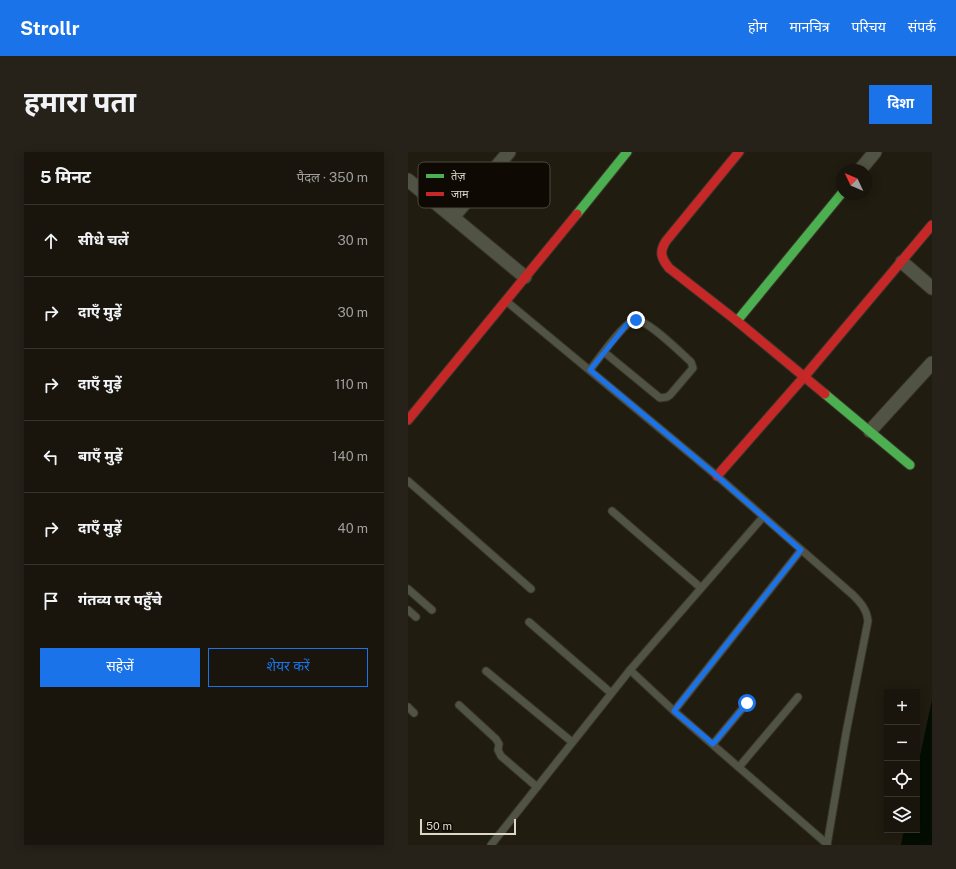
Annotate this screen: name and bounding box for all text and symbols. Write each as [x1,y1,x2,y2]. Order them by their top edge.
text: Strollr [20,17,79,39]
text: होम [748,19,767,35]
text: मानचित्र [789,19,830,35]
text: परिचय [852,19,886,35]
text: संपर्क [908,19,936,35]
text: हमारा पता [24,85,136,118]
button: दिशा [869,85,932,124]
legend [418,162,550,208]
north arrow [836,164,872,200]
text: 5 मिनट [40,167,91,187]
text: पैदल · 350 m [297,170,368,185]
text: तेज़ [451,170,466,182]
text: जाम [451,188,469,200]
icon: ahead [40,230,62,252]
text: सीधे चलें [78,231,129,248]
text: 30 m [338,233,368,248]
icon: right [40,302,62,324]
text: दाएँ मुड़ें [78,303,122,320]
text: 30 m [338,305,368,320]
route end [627,311,645,329]
icon: right [40,374,62,396]
text: दाएँ मुड़ें [78,375,122,392]
text: 110 m [335,377,368,392]
icon: left [40,446,62,468]
text: बाएँ मुड़ें [78,447,123,464]
text: 140 m [332,449,368,464]
icon: right [40,518,62,540]
text: दाएँ मुड़ें [78,519,122,536]
text: 40 m [337,521,368,536]
icon: arrive [40,590,62,612]
text: गंतव्य पर पहुँचे [78,591,162,608]
button: सहेजें [40,648,200,687]
button: शेयर करें [208,648,368,687]
map controls [884,689,920,833]
button: + [884,689,920,725]
route start [738,694,756,712]
button: − [884,725,920,761]
button: locate [884,761,920,797]
button: layers [884,797,920,833]
scale bar [420,817,516,836]
text: 50 m [426,820,452,832]

